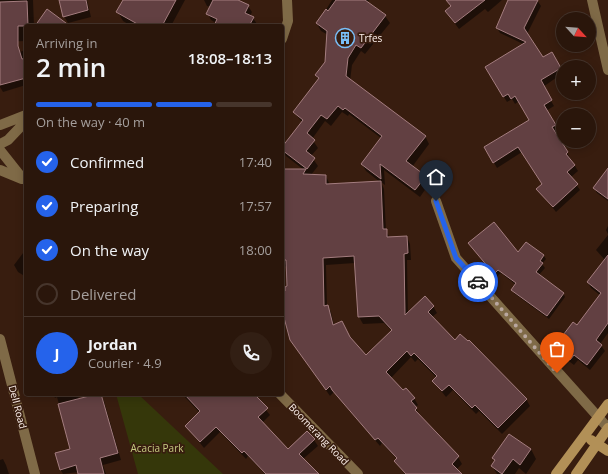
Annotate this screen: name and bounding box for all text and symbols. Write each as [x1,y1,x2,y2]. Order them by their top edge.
north arrow [556,12,596,52]
map controls [556,12,596,148]
building icon: Trfes [334,27,356,49]
place label: Trfes [359,31,383,45]
text: Arriving in [36,34,98,52]
text: 18:08–18:13 [188,48,272,68]
text: 2 min [36,49,106,85]
button: + [556,60,596,100]
button: − [556,108,596,148]
text: On the way · 40 m [36,113,145,131]
icon: check [36,151,58,173]
text: Confirmed [70,152,144,172]
text: 17:40 [239,153,272,171]
pin [419,160,453,201]
icon: home [425,166,447,188]
icon: check [36,195,58,217]
text: Preparing [70,196,138,216]
text: 17:57 [239,197,272,215]
icon: check [36,239,58,261]
text: On the way [70,240,149,260]
text: 18:00 [239,241,272,259]
courier [458,262,498,302]
icon: car [467,271,489,293]
text: Delivered [70,284,137,304]
button: phone [230,332,272,374]
pin [540,332,574,373]
text: Jordan [88,334,137,354]
icon: bag [546,338,568,360]
text: J [55,343,59,363]
text: Courier · 4.9 [88,354,162,372]
street label: Dell Road [5,384,31,430]
street label: Boomerang Road [286,400,352,468]
park label: Acacia Park [130,441,184,455]

